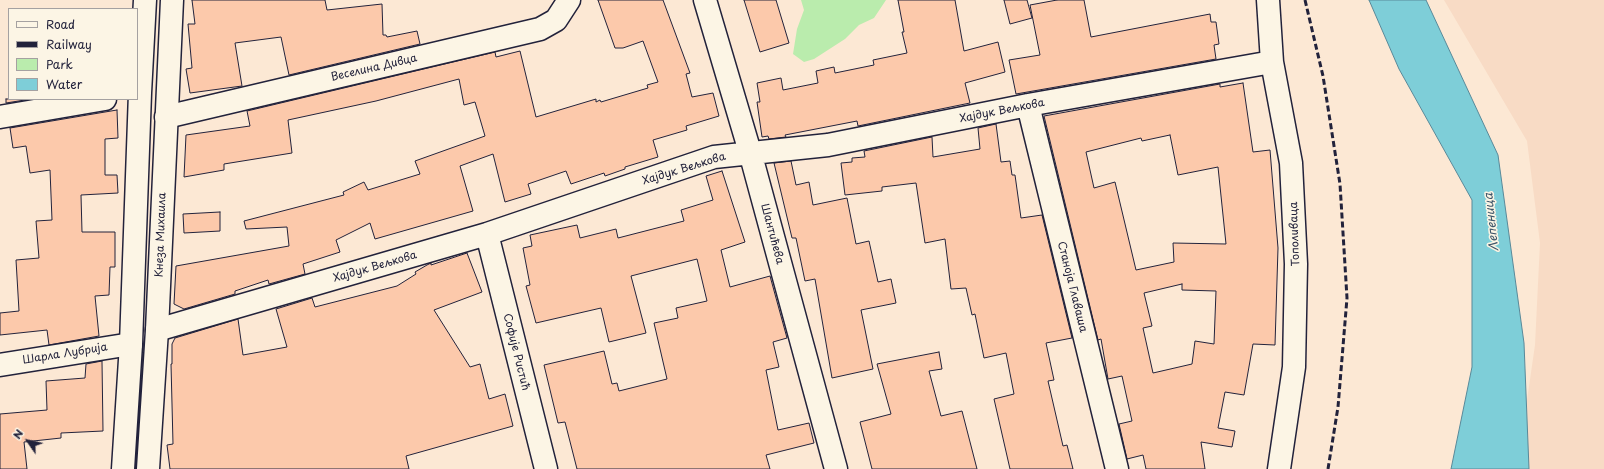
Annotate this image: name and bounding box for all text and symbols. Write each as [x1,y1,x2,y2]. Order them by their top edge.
legend [8,8,138,100]
text: Road [46,15,75,33]
text: Railway [46,35,92,53]
street label: Веселина Дивца [330,52,418,84]
text: Park [46,55,73,73]
text: Water [46,75,82,93]
street label: Хајдук Вељкова [958,96,1046,126]
street label: Хајдук Вељкова [641,150,727,188]
street label: Кнеза Михаила [153,192,169,278]
water label: Лепеница [1482,192,1502,252]
street label: Шантићева [758,202,786,266]
street label: Тополиваца [1287,202,1303,266]
street label: Станоја Главаша [1054,240,1090,334]
street label: Хајдук Вељкова [332,249,418,285]
street label: Софије Ристић [500,312,532,392]
street label: Шарла Лубрија [22,341,108,367]
north arrow [8,421,48,461]
text: N [8,426,27,442]

